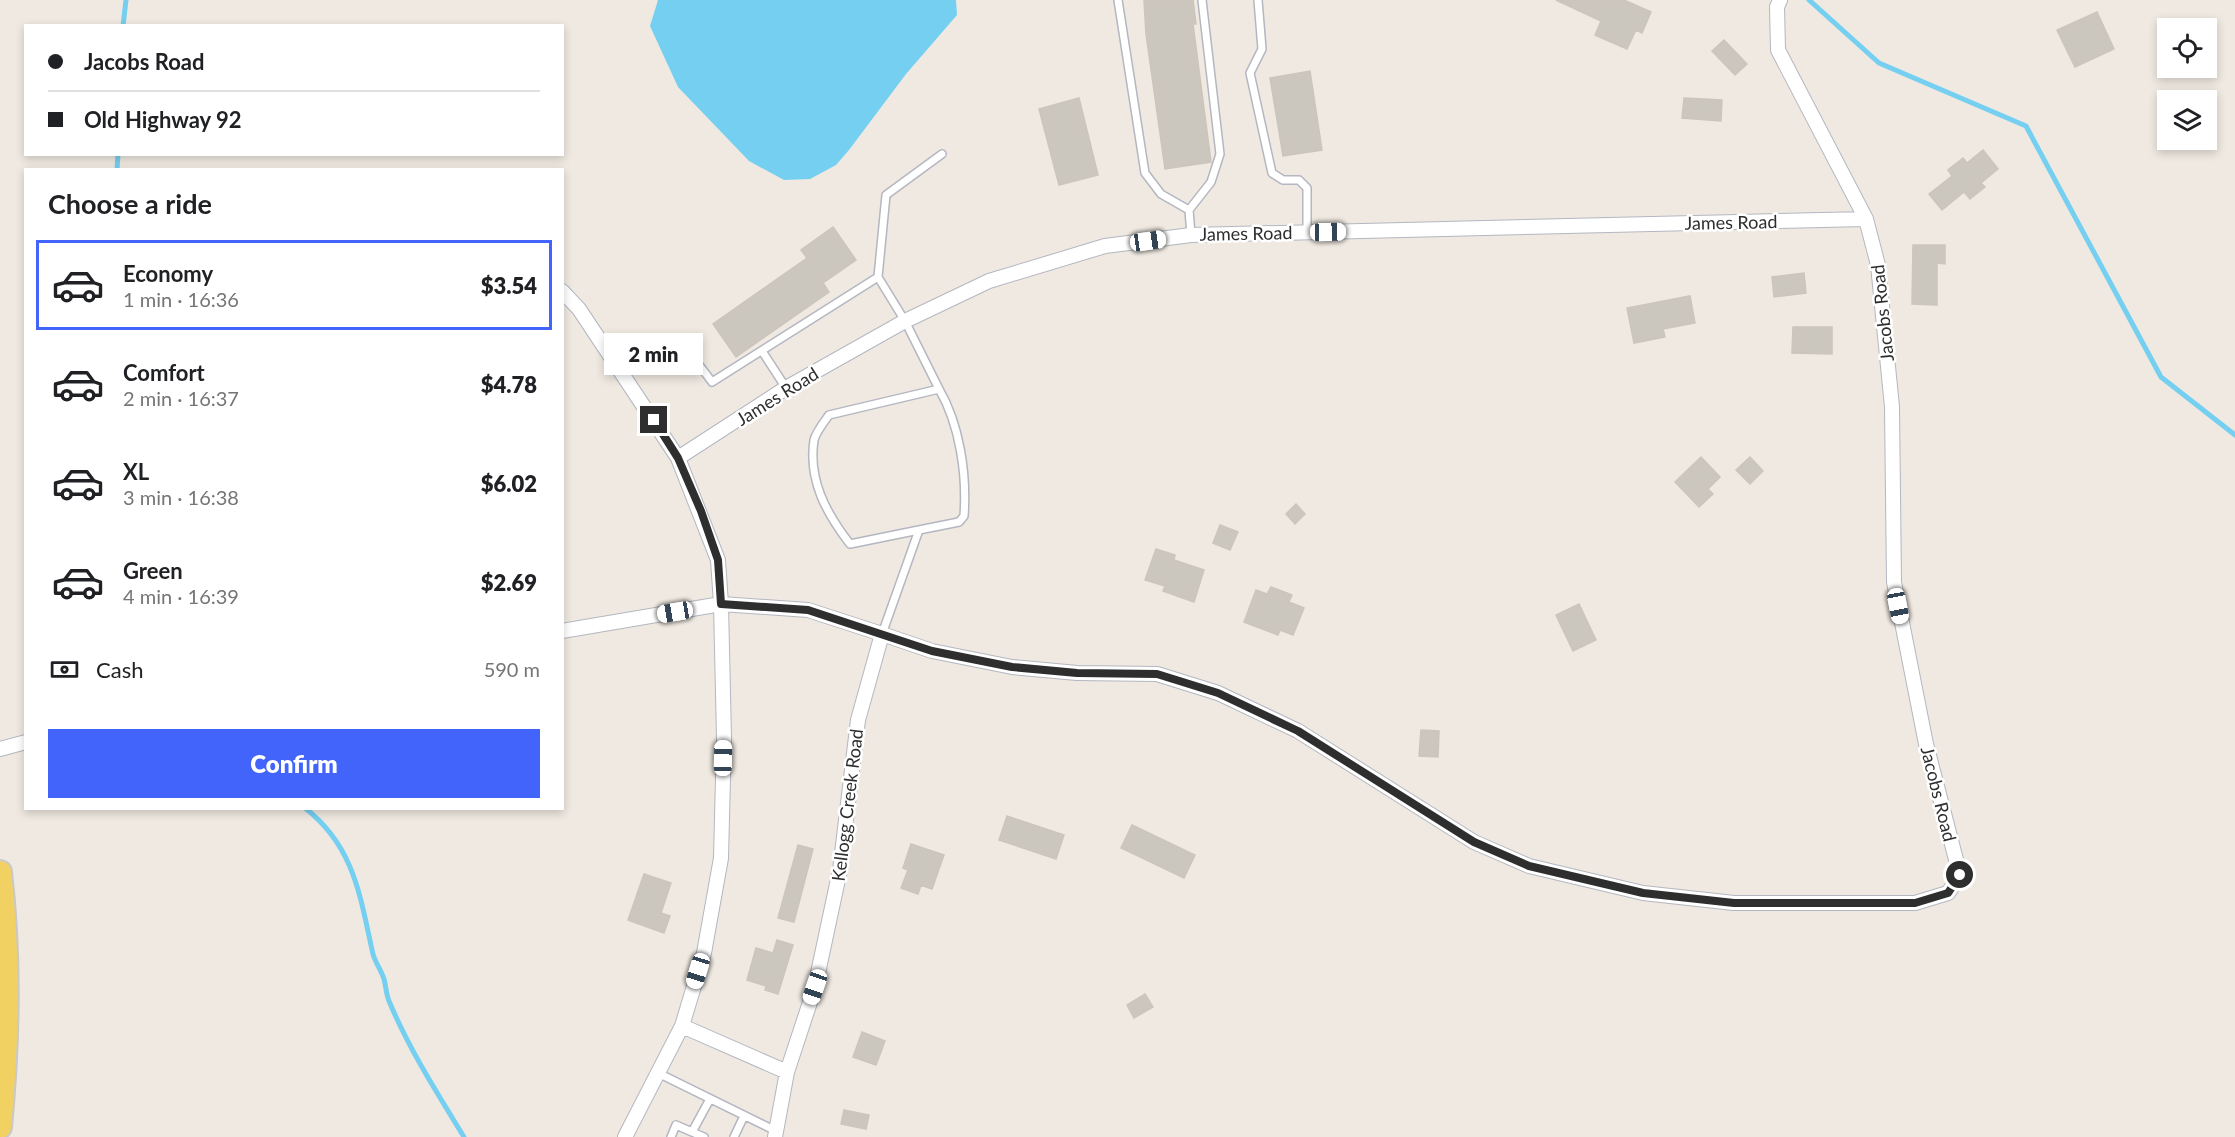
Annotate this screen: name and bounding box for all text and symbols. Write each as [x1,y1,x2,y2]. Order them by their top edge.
map controls [2157,18,2217,150]
button: locate [2157,18,2217,78]
text: Jacobs Road [84,48,204,75]
button: layers [2157,90,2217,150]
text: Old Highway 92 [84,106,242,133]
text: Choose a ride [48,187,212,220]
street label: James Road [1684,210,1778,234]
street label: James Road [1199,221,1293,245]
car [1310,223,1346,241]
car [1129,230,1167,252]
icon: car [51,258,105,312]
text: Economy [123,260,213,287]
street label: Jacobs Road [1866,263,1898,363]
text: $3.54 [481,272,537,299]
text: 1 min · 16:36 [123,287,239,311]
callout: 2 min [604,333,704,375]
text: 2 min [629,342,678,366]
icon: car [51,357,105,411]
text: Comfort [123,359,205,386]
street label: James Road [732,362,822,430]
text: $4.78 [481,371,537,398]
text: 2 min · 16:37 [123,386,239,410]
route end [640,406,667,433]
icon: car [51,456,105,510]
text: XL [123,458,149,485]
text: $6.02 [481,470,537,497]
text: 3 min · 16:38 [123,485,239,509]
icon: car [51,555,105,609]
text: Green [123,557,183,584]
text: $2.69 [481,569,537,596]
text: 4 min · 16:39 [123,584,239,608]
car [1886,587,1910,625]
car [656,600,694,624]
icon: cash [48,653,81,686]
text: Cash [96,656,143,683]
text: 590 m [484,657,540,681]
street label: Kellogg Creek Road [827,727,867,883]
button: Confirm [48,729,540,798]
car [714,740,732,776]
street label: Jacobs Road [1917,744,1961,844]
route start [1946,861,1973,888]
car [684,951,712,991]
car [801,967,829,1007]

